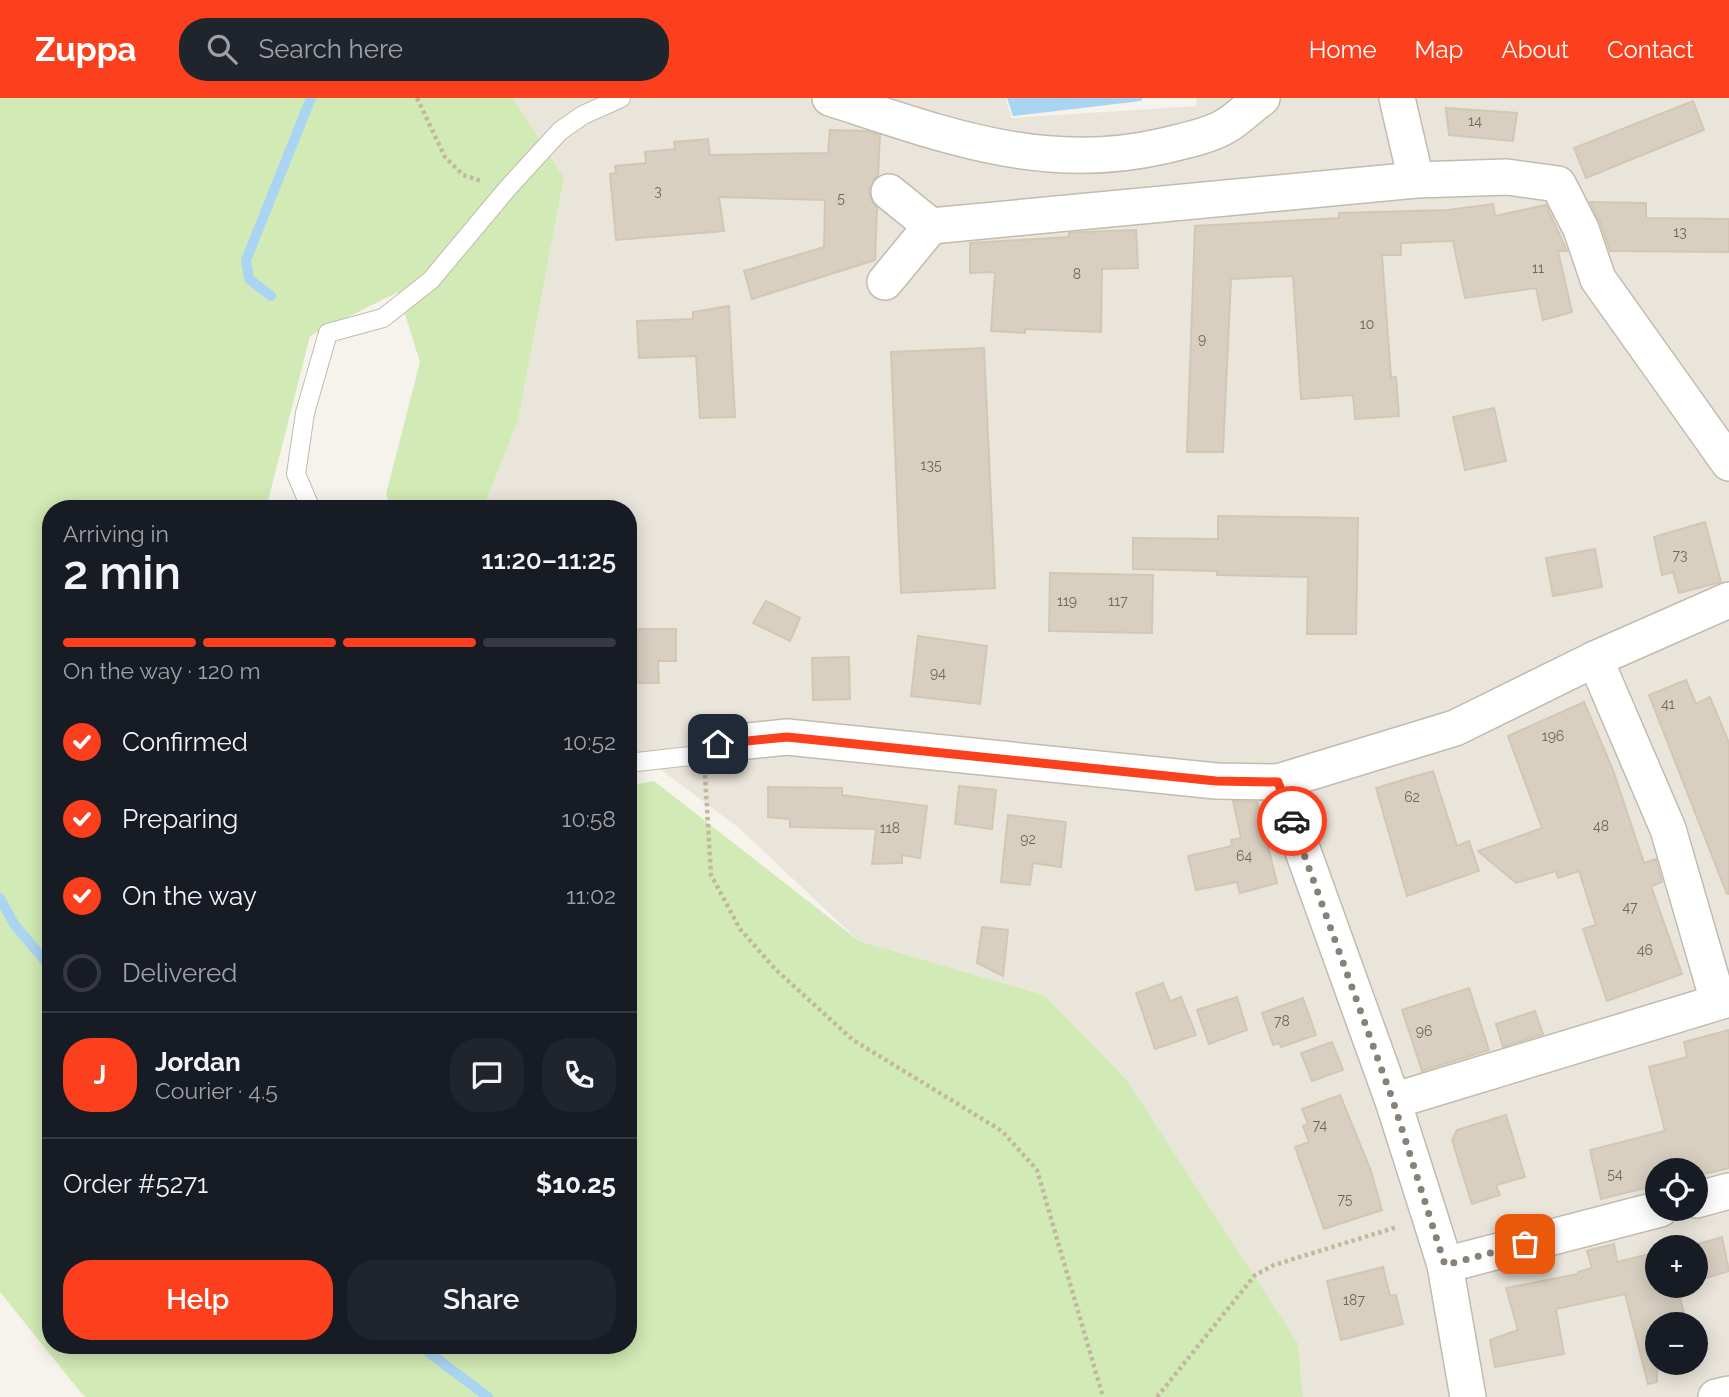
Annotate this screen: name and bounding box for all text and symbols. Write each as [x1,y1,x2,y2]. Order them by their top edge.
search box [179,18,669,81]
text: Zuppa [35,30,137,69]
icon: search [203,30,241,68]
text: Search here [259,34,403,64]
text: Home [1309,35,1377,64]
text: Map [1415,35,1463,64]
text: About [1501,35,1569,64]
text: Contact [1607,35,1694,64]
house number: 14 [1468,113,1482,129]
house number: 3 [654,183,662,199]
house number: 5 [837,190,845,206]
house number: 13 [1673,224,1687,240]
house number: 11 [1532,260,1544,276]
house number: 8 [1073,266,1081,282]
house number: 10 [1360,316,1374,332]
house number: 9 [1198,331,1206,347]
house number: 135 [920,457,942,473]
text: Arriving in [63,520,169,547]
text: 11:20–11:25 [481,545,616,575]
text: 2 min [63,546,181,600]
house number: 73 [1673,547,1687,563]
house number: 119 [1057,593,1077,609]
house number: 117 [1108,593,1128,609]
text: On the way · 120 m [63,657,261,684]
house number: 94 [930,665,946,681]
house number: 41 [1661,696,1675,712]
pin [688,714,748,774]
icon: check [63,723,101,761]
icon: home [699,725,737,763]
text: Confirmed [122,727,248,757]
text: 10:52 [563,728,616,755]
house number: 196 [1542,728,1564,744]
courier [1257,786,1327,856]
house number: 62 [1404,789,1420,805]
icon: check [63,800,101,838]
icon: car [1273,802,1311,840]
text: Preparing [122,804,238,834]
text: 10:58 [562,805,616,832]
house number: 48 [1593,818,1609,834]
house number: 118 [880,820,900,836]
house number: 92 [1020,831,1036,847]
house number: 64 [1236,848,1252,864]
icon: check [63,877,101,915]
text: On the way [122,881,257,911]
text: 11:02 [566,882,616,909]
house number: 47 [1622,899,1638,915]
house number: 46 [1637,942,1653,958]
text: Delivered [122,958,237,988]
house number: 78 [1274,1013,1290,1029]
house number: 96 [1416,1023,1432,1039]
button: chat [450,1038,524,1112]
button: phone [542,1038,616,1112]
text: Jordan [155,1047,241,1077]
text: J [94,1060,106,1090]
text: Courier · 4.5 [155,1077,278,1104]
house number: 74 [1313,1117,1328,1133]
map controls [1645,1158,1708,1375]
button: locate [1645,1158,1708,1221]
house number: 54 [1607,1166,1623,1182]
text: Order #5271 [63,1169,208,1199]
text: $10.25 [536,1169,616,1199]
house number: 75 [1338,1191,1353,1207]
pin [1495,1214,1555,1274]
icon: bag [1506,1225,1544,1263]
button: + [1645,1235,1708,1298]
button: Help [63,1260,333,1340]
button: Share [347,1260,616,1340]
house number: 187 [1343,1292,1365,1308]
button: − [1645,1312,1708,1375]

